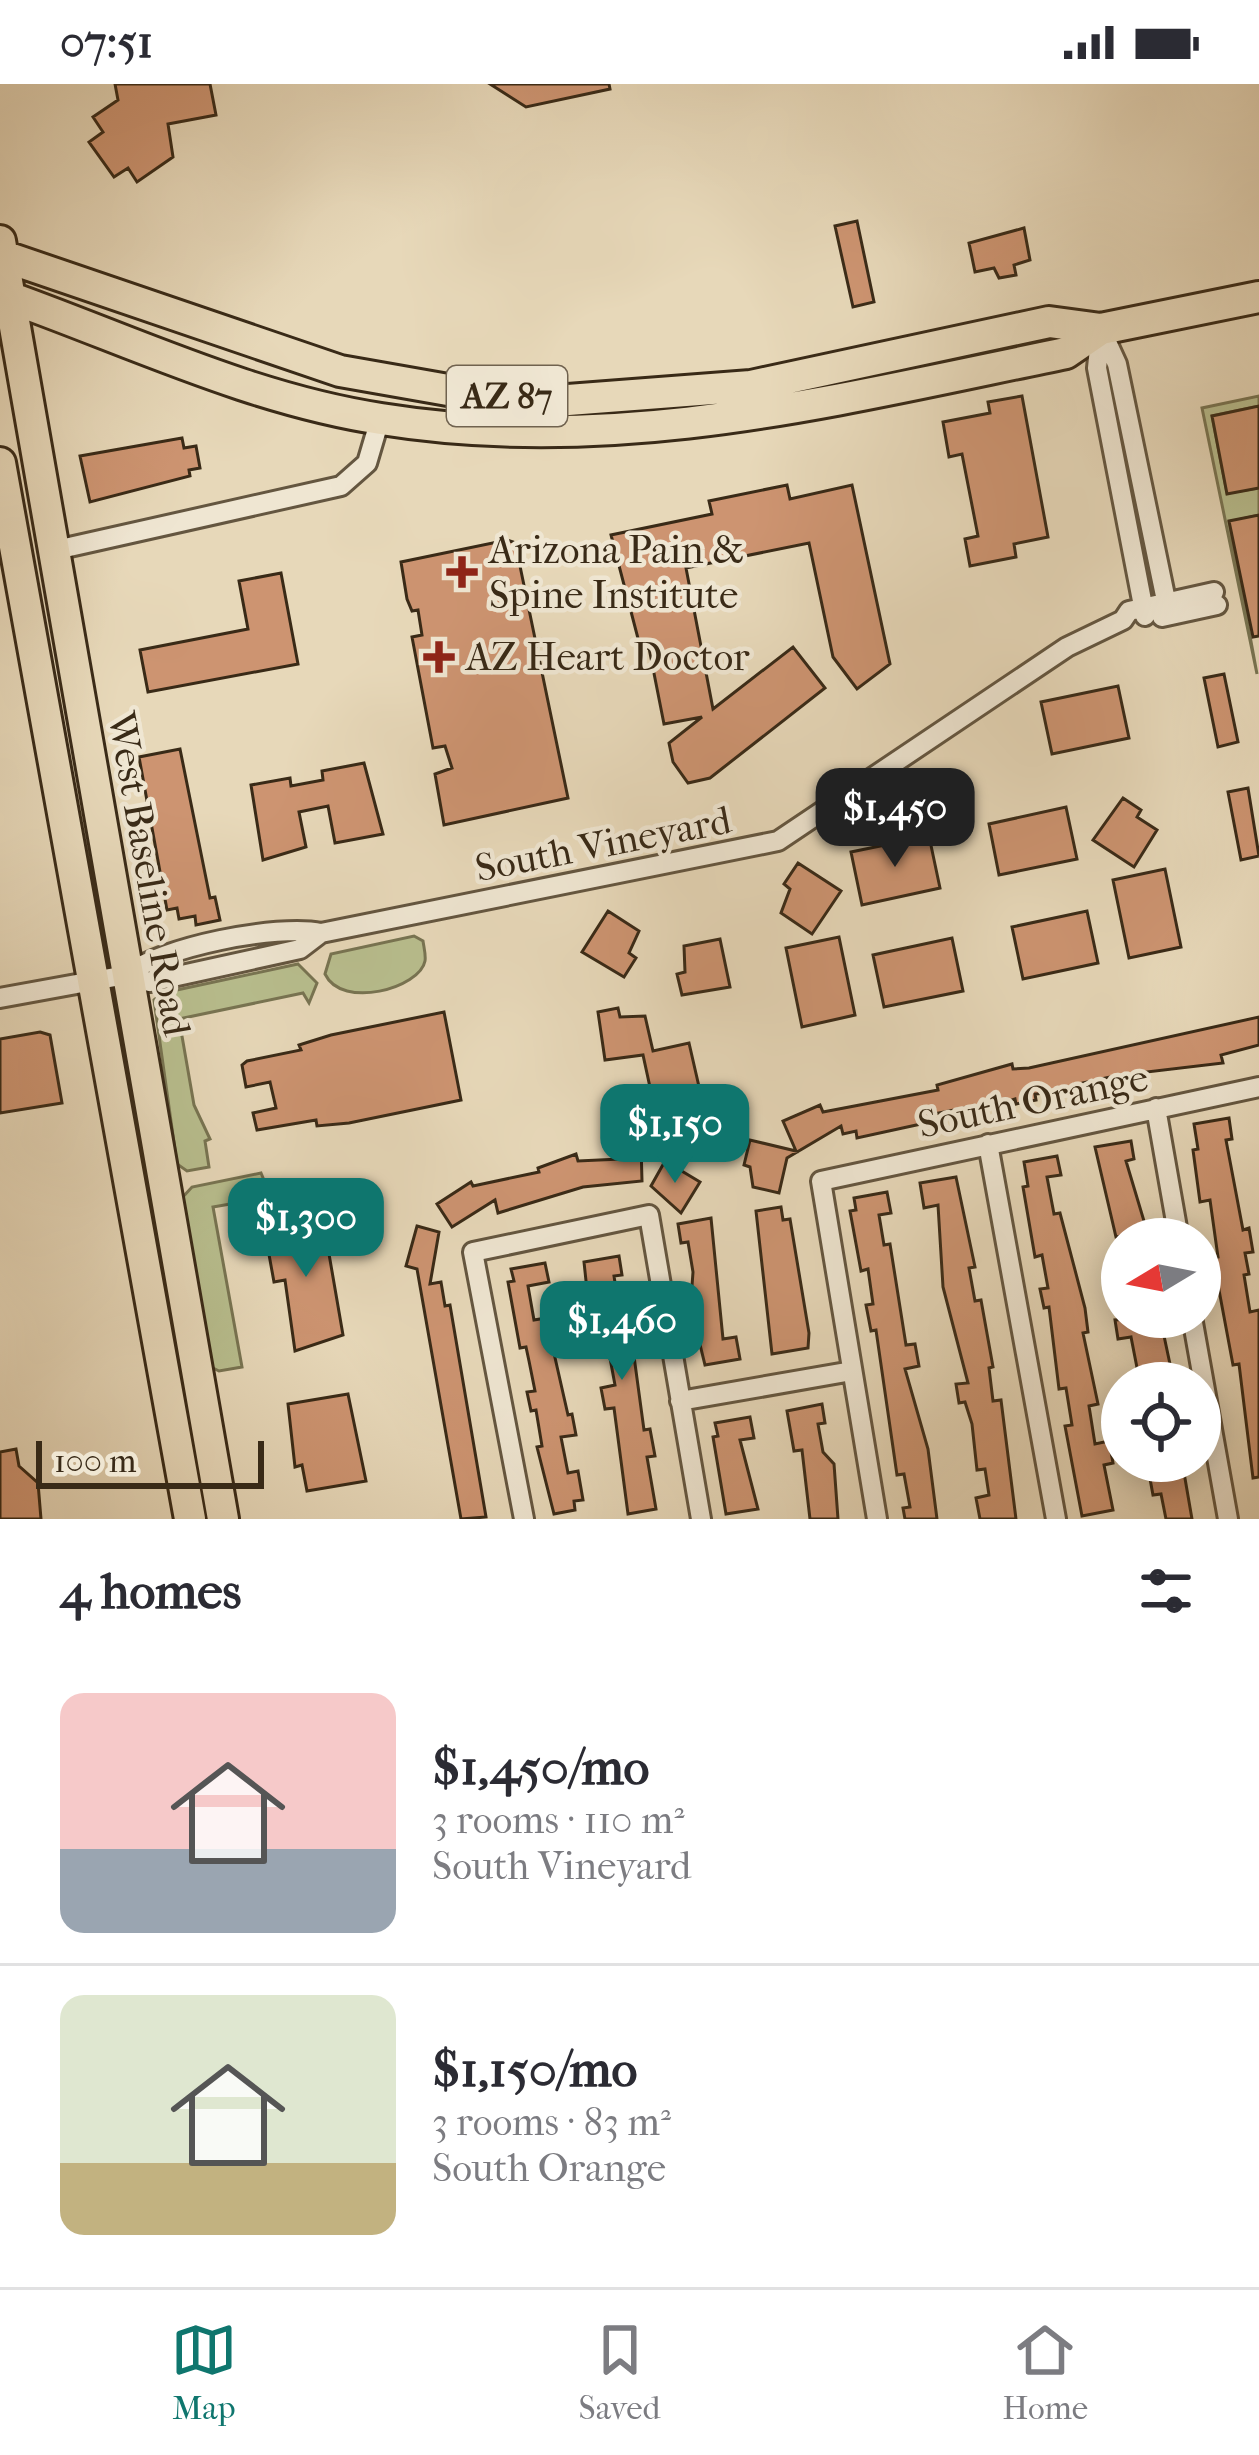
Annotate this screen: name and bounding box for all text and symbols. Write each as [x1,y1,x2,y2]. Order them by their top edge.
text: 07:51 [60,16,153,69]
road number: AZ 87 [447,366,567,426]
place label: Arizona Pain & Spine Institute [487,527,744,618]
marker: Arizona Pain & Spine Institute [446,556,478,588]
place label: AZ Heart Doctor [464,634,750,680]
marker: AZ Heart Doctor [423,641,455,673]
street label: West Baseline Road [98,708,200,1040]
pin: $1,450 [797,768,993,870]
text: $1,450 [843,784,947,830]
street label: South Vineyard [471,797,735,891]
street label: South Orange [914,1054,1152,1148]
pin: $1,150 [577,1084,773,1186]
text: $1,150 [627,1100,723,1146]
pin: $1,300 [208,1178,404,1280]
text: $1,300 [255,1194,357,1240]
north arrow [1101,1218,1221,1338]
map controls [1101,1218,1221,1482]
pin: $1,460 [524,1281,720,1383]
text: $1,460 [567,1297,677,1343]
button: locate [1101,1362,1221,1482]
scale bar [36,1435,264,1488]
text: 100 m [54,1442,137,1481]
icon: filters [1133,1558,1199,1624]
text: 4 homes [60,1561,241,1621]
text: $1,450/mo [432,1737,649,1797]
icon: home [156,1741,300,1885]
text: 3 rooms · 110 m² [432,1797,684,1843]
text: South Vineyard [432,1843,691,1889]
text: $1,150/mo [432,2039,637,2099]
icon: home [156,2043,300,2187]
text: 3 rooms · 83 m² [432,2099,671,2145]
text: South Orange [432,2145,666,2191]
tab: Map [171,2317,237,2428]
tab: Saved [579,2317,660,2428]
tab: Home [1002,2317,1088,2428]

